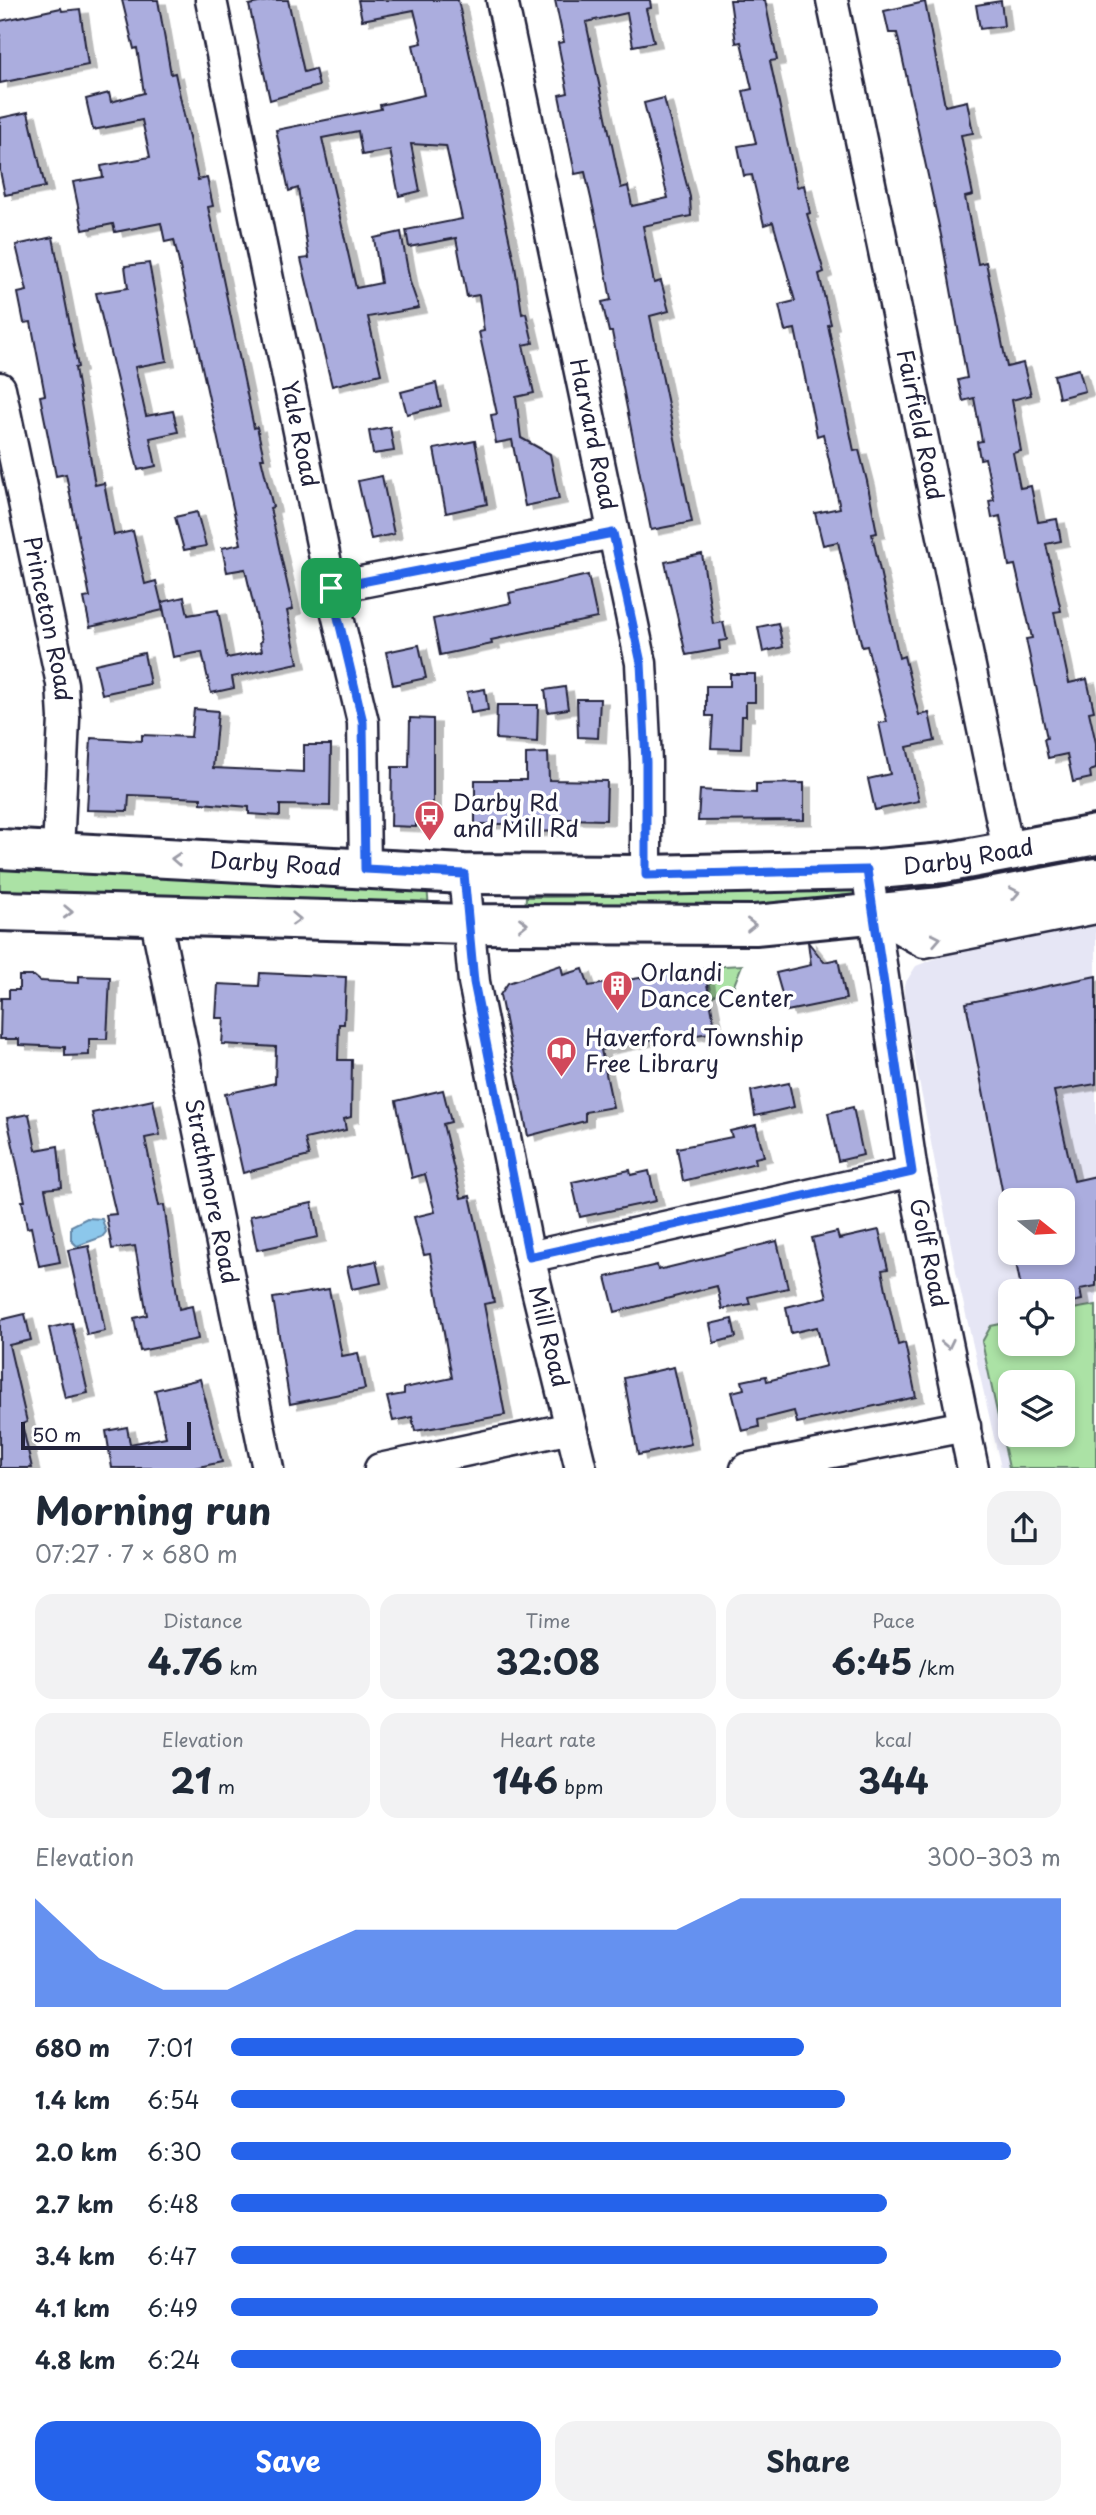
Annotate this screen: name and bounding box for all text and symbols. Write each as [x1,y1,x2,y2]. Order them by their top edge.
street label: Fairfield Road [889,346,954,503]
street label: Harvard Road [562,355,628,513]
street label: Yale Road [273,377,329,490]
street label: Princeton Road [16,533,82,702]
pin [301,558,361,618]
icon: arrive [312,569,350,607]
place label: Darby Rd and Mill Rd [453,784,579,845]
bus stop icon: Darby Rd and Mill Rd [413,799,447,843]
street label: Darby Road [902,828,1036,883]
street label: Darby Road [209,841,342,883]
one-way arrow [170,851,181,866]
one-way arrow [1009,886,1021,901]
one-way arrow [63,905,74,920]
one-way arrow [290,911,301,926]
one-way arrow [518,916,529,932]
one-way arrow [745,917,756,932]
one-way arrow [930,932,942,947]
place label: Orlandi Dance Center [640,954,793,1015]
building icon: Orlandi Dance Center [600,969,634,1013]
place label: Haverford Township Free Library [585,1019,804,1080]
library icon: Haverford Township Free Library [545,1034,579,1078]
street label: Strathmore Road [177,1095,249,1287]
north arrow [998,1188,1074,1265]
map controls [998,1188,1075,1447]
street label: Golf Road [902,1195,958,1311]
button: locate [998,1279,1075,1356]
street label: Mill Road [521,1282,579,1391]
one-way arrow [939,1338,954,1350]
button: layers [998,1370,1075,1447]
scale bar [21,1420,191,1451]
text: 50 m [32,1420,81,1448]
text: Morning run [35,1481,271,1538]
button: share [987,1491,1061,1565]
text: 07:27 · 7 × 680 m [35,1536,238,1571]
text: Distance [163,1606,243,1634]
text: Time [526,1606,570,1634]
text: Pace [872,1606,915,1634]
text: 4.76 [148,1634,223,1687]
text: 32:08 [495,1634,601,1687]
text: 6:45 [832,1634,913,1687]
text: km [223,1653,258,1681]
text: /km [913,1653,955,1681]
text: Elevation [162,1725,244,1753]
text: Heart rate [500,1725,596,1753]
text: kcal [874,1725,912,1753]
text: 21 [170,1753,212,1806]
text: 146 [492,1753,558,1806]
text: 344 [858,1753,929,1806]
text: m [212,1772,235,1800]
text: bpm [558,1772,604,1800]
text: Elevation [35,1839,134,1874]
text: 300–303 m [927,1839,1061,1874]
text: 680 m [35,2030,110,2065]
text: 7:01 [147,2030,193,2065]
text: 1.4 km [35,2082,110,2117]
text: 6:54 [147,2082,200,2117]
text: 2.0 km [35,2134,117,2169]
text: 6:30 [147,2134,202,2169]
text: 2.7 km [35,2186,114,2221]
text: 6:48 [147,2186,199,2221]
text: 3.4 km [35,2238,115,2273]
text: 6:47 [147,2238,197,2273]
text: 4.1 km [35,2290,110,2325]
text: 6:49 [147,2290,198,2325]
text: 4.8 km [35,2342,116,2377]
text: 6:24 [147,2342,201,2377]
button: Save [35,2421,541,2501]
button: Share [555,2421,1061,2501]

